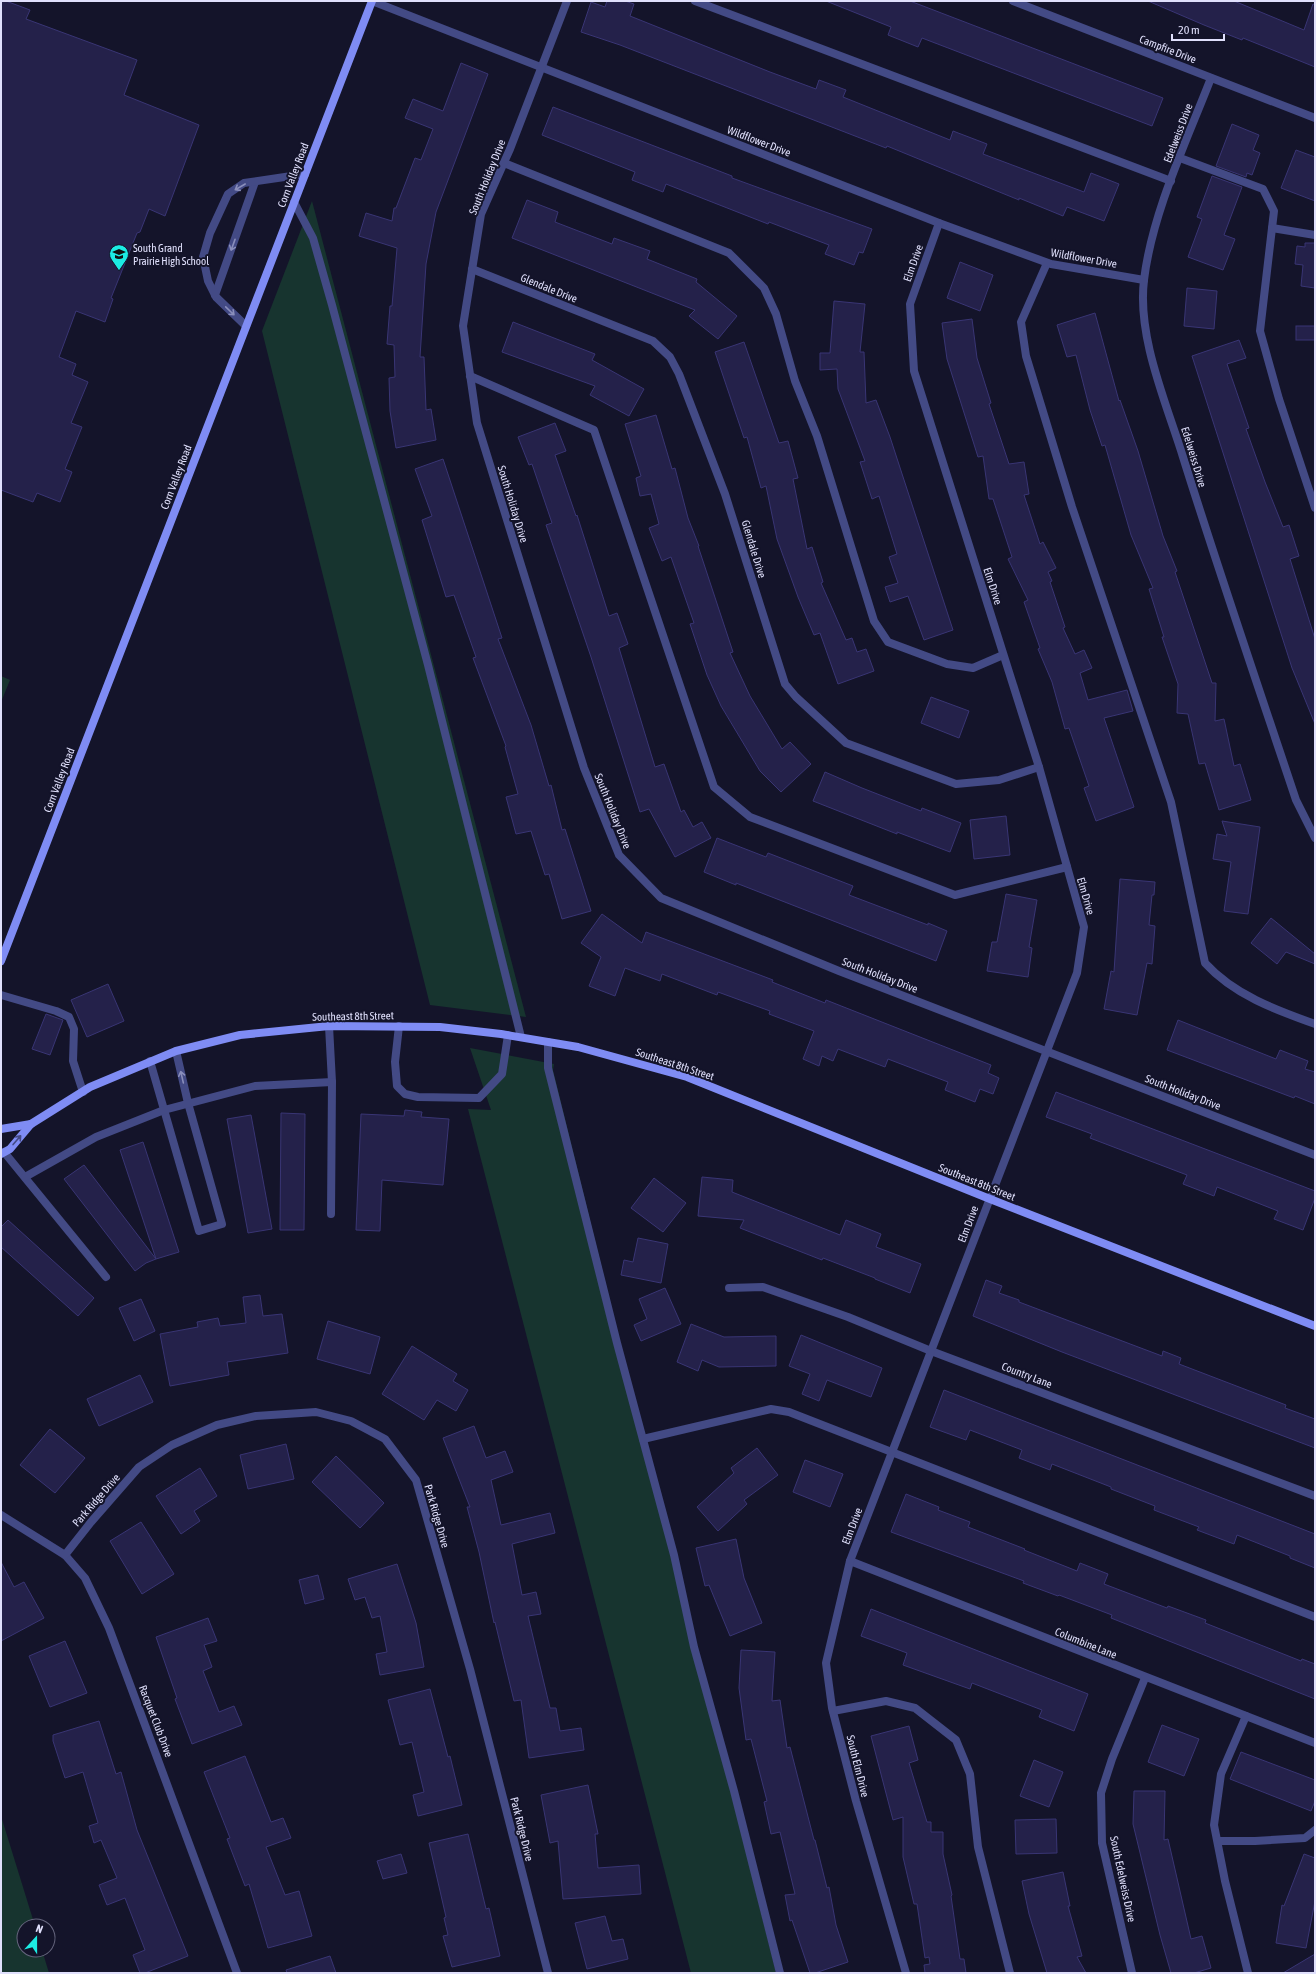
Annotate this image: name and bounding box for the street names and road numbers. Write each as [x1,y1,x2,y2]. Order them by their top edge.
street label: Campfire Drive [1138,33,1198,65]
street label: Edelweiss Drive [1161,102,1195,164]
street label: Wildflower Drive [726,123,792,159]
street label: South Holiday Drive [466,138,508,216]
street label: Corn Valley Road [275,141,311,209]
street label: Elm Drive [901,243,925,283]
street label: Wildflower Drive [1050,246,1118,270]
street label: Glendale Drive [519,271,579,305]
street label: Edelweiss Drive [1179,425,1209,489]
street label: Corn Valley Road [158,443,194,511]
street label: South Holiday Drive [496,464,530,544]
street label: Glendale Drive [739,519,769,579]
street label: Elm Drive [981,566,1005,606]
street label: Corn Valley Road [41,746,77,814]
street label: South Holiday Drive [592,772,634,850]
street label: Elm Drive [1075,876,1097,916]
street label: South Holiday Drive [841,955,919,995]
street label: Southeast 8th Street [312,1009,394,1023]
street label: Southeast 8th Street [634,1046,716,1082]
street label: South Holiday Drive [1144,1072,1222,1112]
street label: Southeast 8th Street [937,1161,1017,1203]
street label: Elm Drive [956,1204,980,1244]
street label: Country Lane [1000,1360,1054,1390]
street label: Park Ridge Drive [70,1471,122,1529]
street label: Park Ridge Drive [422,1483,452,1549]
street label: Elm Drive [840,1506,864,1546]
street label: Columbine Lane [1053,1625,1119,1661]
street label: Racquet Club Drive [137,1683,175,1759]
street label: South Elm Drive [844,1734,872,1798]
street label: Park Ridge Drive [508,1796,536,1862]
street label: South Edelweiss Drive [1108,1835,1138,1923]

